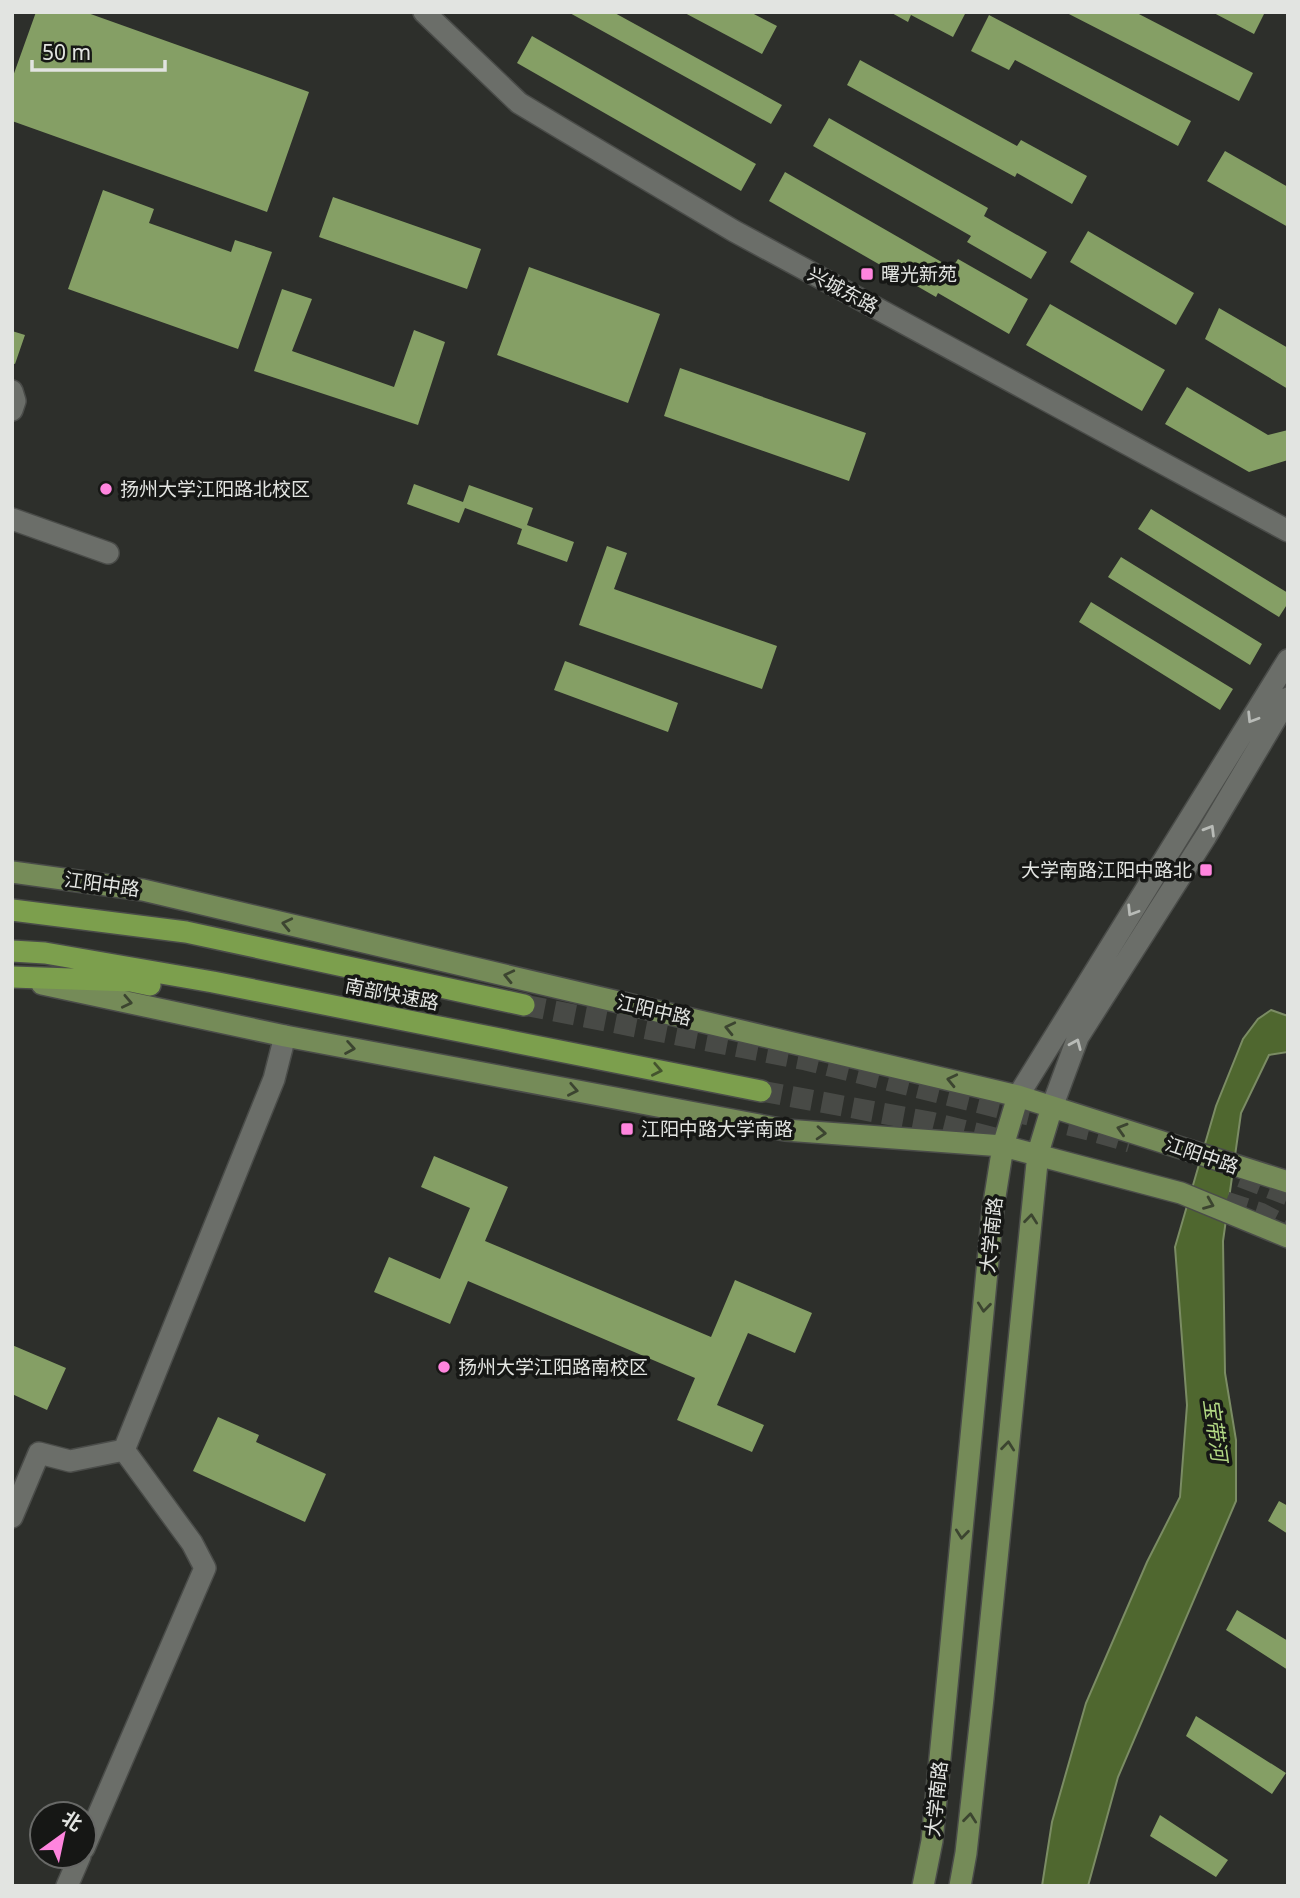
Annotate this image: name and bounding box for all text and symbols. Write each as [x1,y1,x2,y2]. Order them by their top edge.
scale bar [32,28,164,72]
text: 50 m [42,38,91,66]
street label: 兴城东路 [803,261,883,319]
place label: 曙光新苑 [881,261,957,287]
marker: 曙光新苑 [859,266,875,282]
place label: 扬州大学江阳路北校区 [120,476,310,502]
marker: 扬州大学江阳路北校区 [98,481,114,497]
one-way arrow [1247,710,1260,723]
one-way arrow [1201,825,1214,838]
place label: 大学南路江阳中路北 [1021,857,1192,883]
marker: 大学南路江阳中路北 [1198,862,1214,878]
street label: 江阳中路 [63,866,141,902]
one-way arrow [1127,904,1140,917]
one-way arrow [282,918,294,932]
one-way arrow [503,970,515,984]
street label: 南部快速路 [343,972,441,1016]
street label: 江阳中路 [614,989,694,1031]
one-way arrow [121,994,133,1009]
one-way arrow [724,1022,736,1036]
one-way arrow [1068,1039,1082,1051]
one-way arrow [344,1040,356,1055]
one-way arrow [651,1062,663,1077]
one-way arrow [946,1074,958,1088]
one-way arrow [567,1081,579,1096]
place label: 江阳中路大学南路 [641,1116,793,1142]
marker: 江阳中路大学南路 [619,1121,635,1137]
one-way arrow [1116,1122,1128,1137]
one-way arrow [816,1125,827,1140]
street label: 江阳中路 [1162,1130,1242,1180]
street label: 大学南路 [974,1196,1008,1274]
one-way arrow [1202,1196,1214,1210]
one-way arrow [1023,1214,1038,1225]
one-way arrow [977,1302,992,1313]
place label: 扬州大学江阳路南校区 [458,1354,648,1380]
marker: 扬州大学江阳路南校区 [436,1359,452,1375]
water label: 宝带河 [1198,1397,1235,1467]
one-way arrow [1001,1440,1016,1452]
one-way arrow [955,1529,970,1540]
street label: 大学南路 [919,1760,953,1838]
north arrow [28,1800,98,1870]
text: 北 [57,1805,87,1837]
one-way arrow [962,1813,977,1824]

